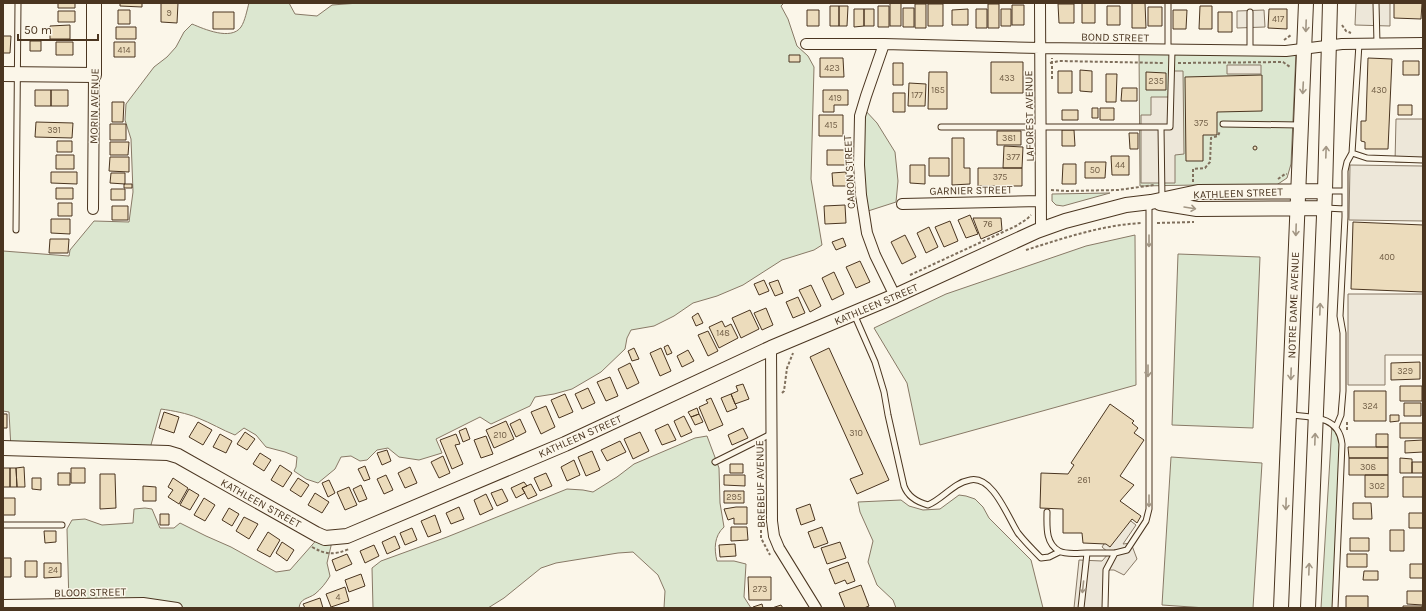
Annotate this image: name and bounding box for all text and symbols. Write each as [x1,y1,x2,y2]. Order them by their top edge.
house number: 9 [166,8,172,18]
house number: 417 [1272,14,1285,24]
scale bar [18,16,98,42]
one-way arrow [1302,19,1309,32]
text: 50 m [24,23,52,37]
street label: BOND STREET [1081,30,1150,45]
house number: 414 [117,45,131,55]
house number: 423 [824,63,840,73]
street label: MORIN AVENUE [87,68,102,144]
street label: LAFOREST AVENUE [1022,70,1037,162]
house number: 433 [999,73,1015,83]
house number: 235 [1148,76,1164,86]
one-way arrow [1299,81,1307,94]
house number: 185 [931,85,945,95]
house number: 430 [1371,85,1387,95]
house number: 177 [911,90,923,100]
house number: 419 [828,93,842,103]
house number: 375 [1194,118,1208,128]
house number: 415 [824,120,838,130]
house number: 391 [47,125,61,135]
house number: 381 [1002,133,1016,143]
street label: CARON STREET [841,134,858,209]
one-way arrow [1322,146,1330,159]
house number: 377 [1006,152,1021,162]
house number: 44 [1115,160,1125,170]
house number: 50 [1090,165,1100,175]
house number: 375 [993,172,1007,182]
street label: GARNIER STREET [929,183,1013,198]
street label: KATHLEEN STREET [1193,185,1284,202]
one-way arrow [1183,204,1196,212]
house number: 76 [983,219,993,229]
one-way arrow [1292,223,1300,236]
one-way arrow [1145,234,1153,247]
street label: NOTRE DAME AVENUE [1285,252,1302,359]
house number: 400 [1379,252,1395,262]
street label: KATHLEEN STREET [832,281,921,328]
one-way arrow [1316,303,1324,316]
house number: 148 [716,328,730,338]
one-way arrow [1145,364,1152,377]
house number: 329 [1397,366,1413,376]
one-way arrow [1287,367,1294,380]
house number: 324 [1362,401,1378,411]
street label: KATHLEEN STREET [537,412,624,461]
house number: 310 [849,428,863,438]
house number: 210 [493,430,507,440]
one-way arrow [1311,433,1318,446]
street label: BREBEUF AVENUE [753,440,768,528]
house number: 308 [1360,462,1377,472]
house number: 261 [1077,475,1091,485]
street label: KATHLEEN STREET [218,476,304,531]
house number: 302 [1369,481,1385,491]
house number: 295 [726,492,742,502]
one-way arrow [1145,494,1153,507]
one-way arrow [1282,497,1289,510]
one-way arrow [1305,563,1313,576]
house number: 24 [48,565,58,575]
one-way arrow [1079,580,1087,593]
house number: 273 [753,584,767,594]
street label: BLOOR STREET [54,585,127,600]
house number: 4 [335,592,341,602]

